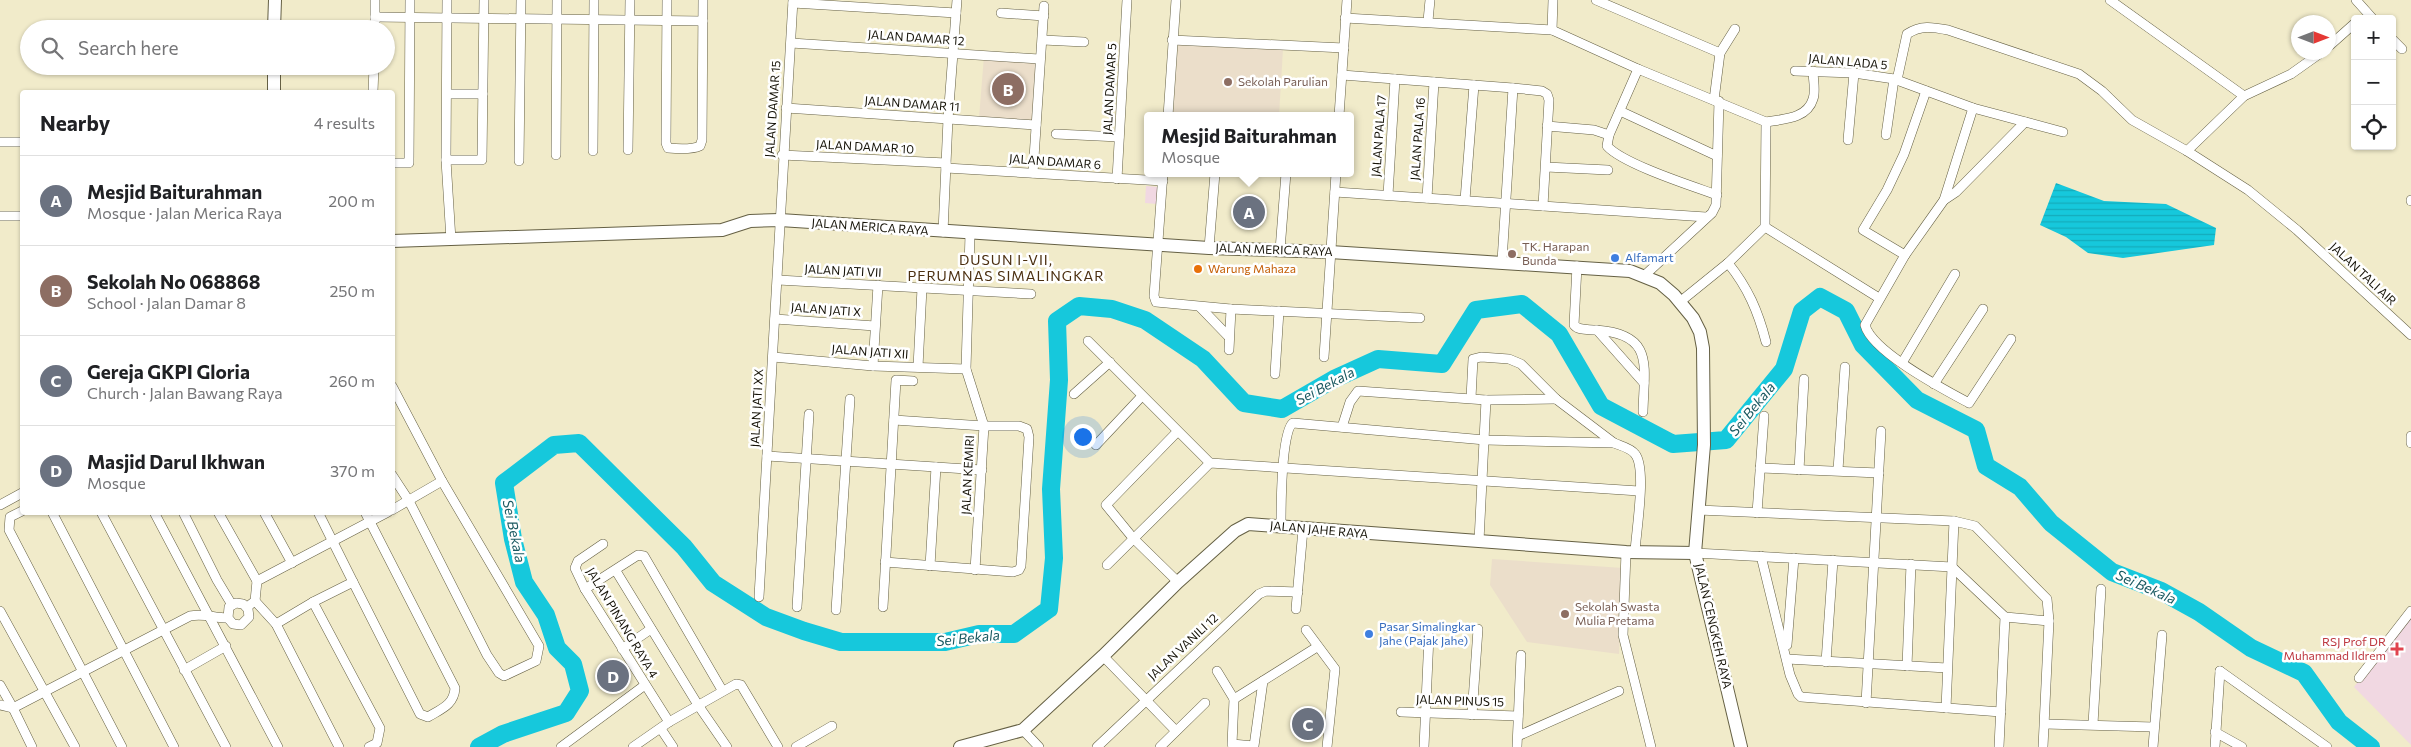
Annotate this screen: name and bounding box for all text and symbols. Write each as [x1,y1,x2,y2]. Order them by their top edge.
north arrow [2291,15,2336,60]
map controls [2351,15,2396,150]
button: + [2351,15,2396,60]
search box [20,20,395,75]
street label: JALAN DAMAR 12 [867,27,965,48]
icon: search [38,34,66,62]
text: Search here [78,36,178,59]
street label: JALAN DAMAR 5 [1100,43,1119,135]
street label: JALAN LADA 5 [1808,51,1888,72]
street label: JALAN DAMAR 15 [762,60,783,158]
button: − [2351,60,2396,105]
pin: B [992,70,1024,108]
place label: Sekolah Parulian [1238,74,1328,88]
marker: Sekolah Parulian [1222,76,1234,88]
street label: JALAN DAMAR 11 [864,93,960,114]
street label: JALAN PALA 17 [1368,94,1389,178]
street label: JALAN PALA 16 [1407,97,1428,181]
button: locate [2351,105,2396,150]
text: Nearby [40,110,110,135]
popup [1144,112,1354,177]
text: 4 results [314,113,375,132]
text: Mesjid Baiturahman [1161,124,1337,147]
street label: JALAN DAMAR 10 [816,136,915,157]
text: Mosque [1161,147,1220,166]
street label: JALAN DAMAR 6 [1008,151,1102,172]
text: Mesjid Baiturahman [87,180,262,203]
text: A [50,191,62,210]
text: 200 m [328,191,375,210]
pin: A [1233,193,1265,231]
text: Mosque · Jalan Merica Raya [87,203,282,222]
street label: JALAN MERICA RAYA [811,215,929,238]
place label: TK. Harapan Bunda [1522,239,1589,267]
street label: JALAN TALI AIR [2327,239,2400,308]
street label: JALAN MERICA RAYA [1215,240,1333,259]
marker: TK. Harapan Bunda [1506,248,1518,260]
place label: Alfamart [1625,250,1674,264]
district label: DUSUN I-VII, PERUMNAS SIMALINGKAR [907,251,1105,284]
marker: Alfamart [1609,252,1621,264]
street label: JALAN JATI VII [804,261,882,280]
place label: Warung Mahaza [1208,261,1296,275]
marker: Warung Mahaza [1192,263,1204,275]
text: Sekolah No 068868 [87,270,261,293]
text: B [51,281,61,300]
text: 250 m [329,281,375,300]
text: School · Jalan Damar 8 [87,293,246,312]
street label: JALAN JATI X [790,300,862,319]
street label: JALAN JATI XII [831,341,909,362]
text: Gereja GKPI Gloria [87,360,250,383]
water label: Sei Bekala [1292,363,1357,408]
street label: JALAN JATI XX [747,368,766,448]
text: C [51,371,61,390]
text: 260 m [329,371,375,390]
water label: Sei Bekala [1725,378,1778,439]
text: Church · Jalan Bawang Raya [87,383,283,402]
your location [1070,424,1096,450]
street label: JALAN KEMIRI [958,435,977,515]
text: Masjid Darul Ikhwan [87,450,265,473]
text: D [50,461,62,480]
text: 370 m [330,461,375,480]
text: Mosque [87,473,146,492]
water label: Sei Bekala [500,498,529,564]
street label: JALAN JAHE RAYA [1269,518,1369,541]
street label: JALAN CENGKEH RAYA [1692,562,1735,690]
street label: JALAN PINANG RAYA 4 [583,565,661,681]
water label: Sei Bekala [2113,566,2179,607]
place label: Sekolah Swasta Mulia Pretama [1575,599,1659,627]
marker: Sekolah Swasta Mulia Pretama [1559,608,1571,620]
street label: JALAN VANILI 12 [1144,610,1221,683]
place label: Pasar Simalingkar Jahe (Pajak Jahe) [1379,619,1476,648]
water label: Sei Bekala [935,626,1001,649]
marker: Pasar Simalingkar Jahe (Pajak Jahe) [1363,628,1375,640]
place label: RSJ Prof DR Muhammad Ildrem [2284,634,2386,662]
marker: RSJ Prof DR Muhammad Ildrem [2390,642,2404,656]
pin: D [597,657,629,695]
street label: JALAN PINUS 15 [1416,691,1505,710]
pin: C [1292,705,1324,743]

